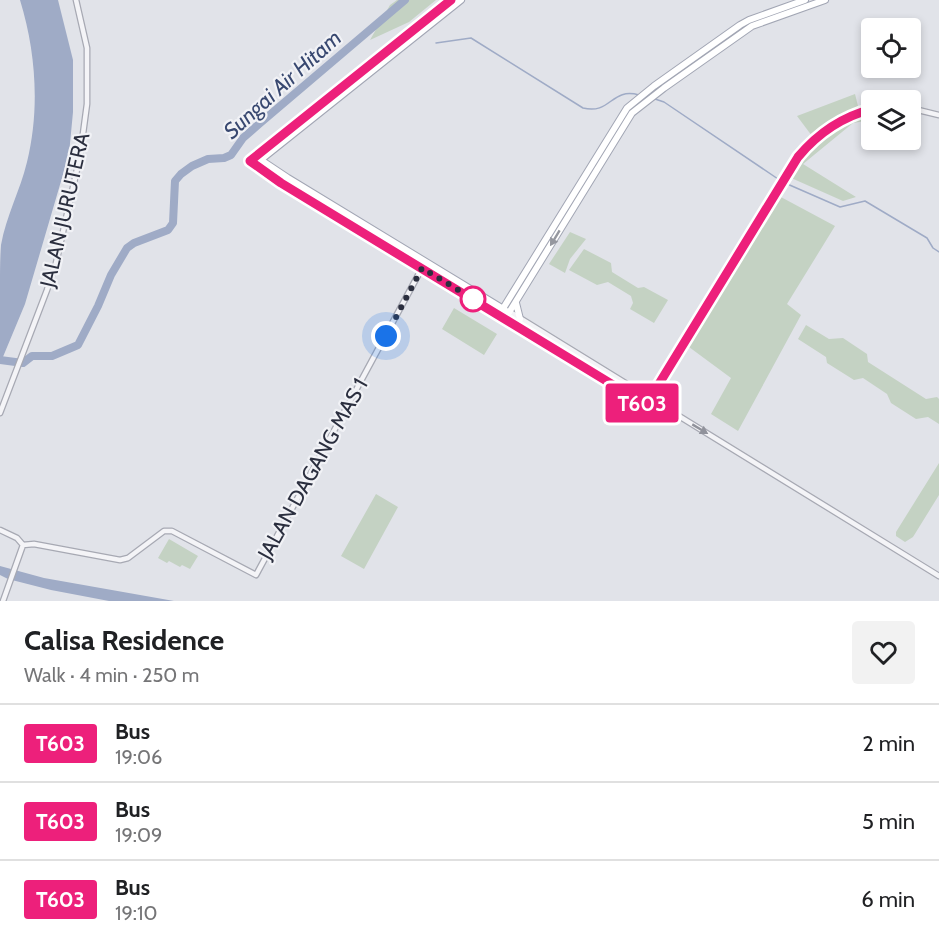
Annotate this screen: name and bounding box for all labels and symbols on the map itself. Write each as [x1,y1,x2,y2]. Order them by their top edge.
water label: Sungai Air Hitam [218,24,347,144]
street label: JALAN JURUTERA [34,130,94,291]
one-way arrow [550,230,561,246]
unlabelled marker [460,286,486,312]
your location [371,321,401,351]
street label: JALAN DAGANG MAS 1 [252,374,373,565]
line badge: T603 [600,384,684,422]
one-way arrow [692,424,709,435]

